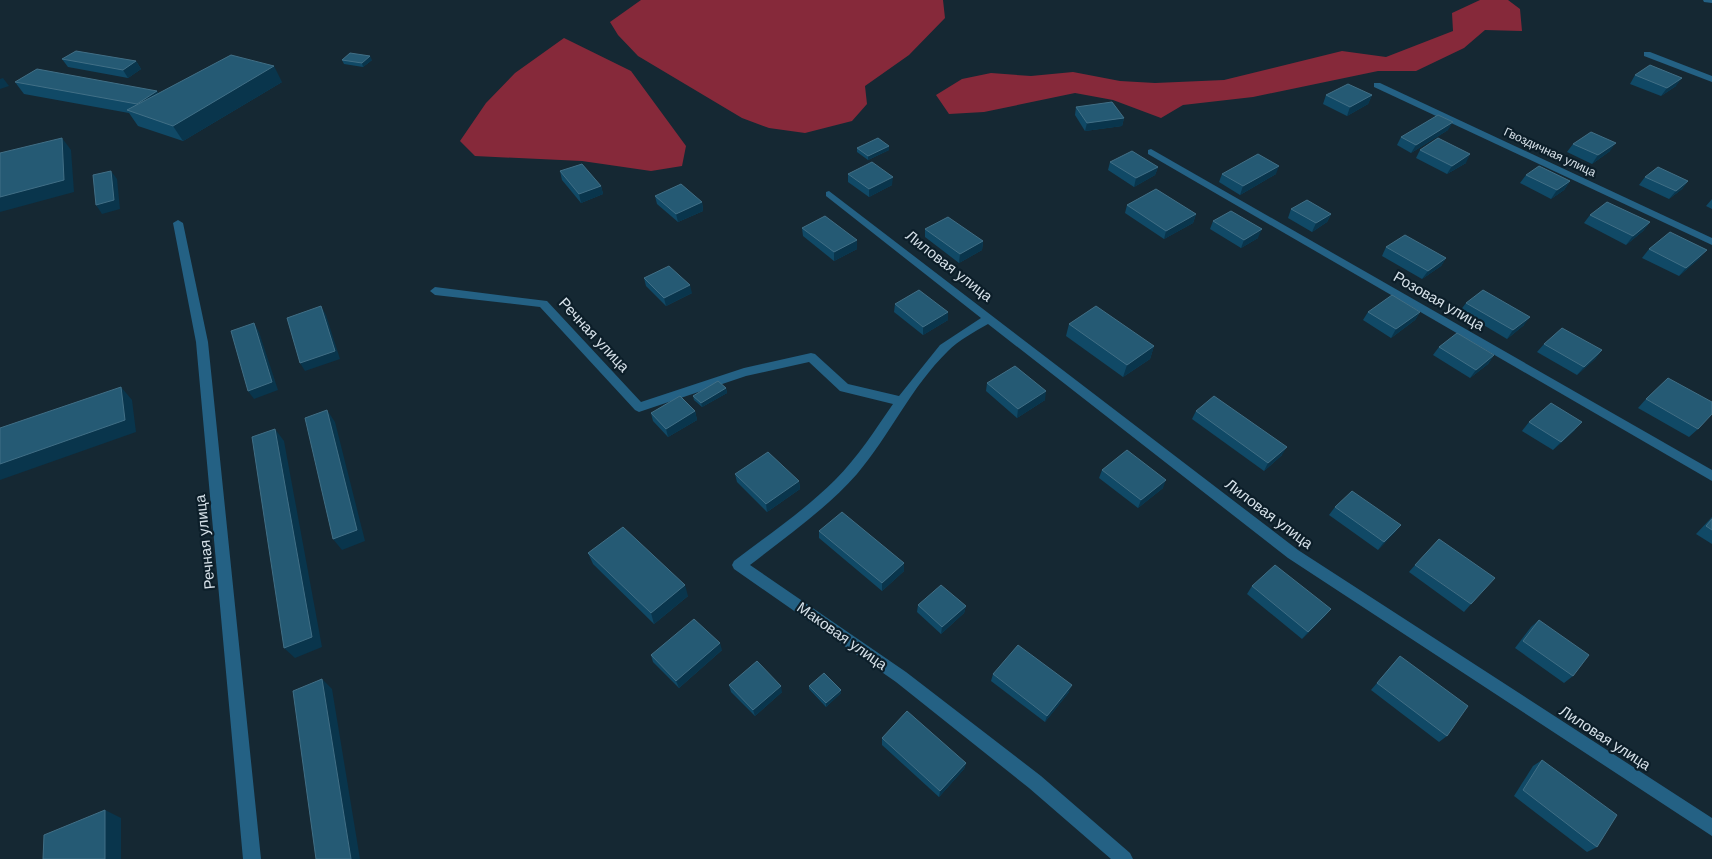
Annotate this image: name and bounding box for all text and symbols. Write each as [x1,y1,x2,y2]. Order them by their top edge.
street label: Гвоздичная улица [1502,125,1599,180]
street label: Лиловая улица [903,227,996,305]
street label: Розовая улица [1391,268,1488,334]
street label: Речная улица [556,294,633,376]
street label: Лиловая улица [1222,475,1317,552]
street label: Речная улица [191,493,218,590]
street label: Маковая улица [794,598,891,673]
street label: Лиловая улица [1557,702,1655,774]

